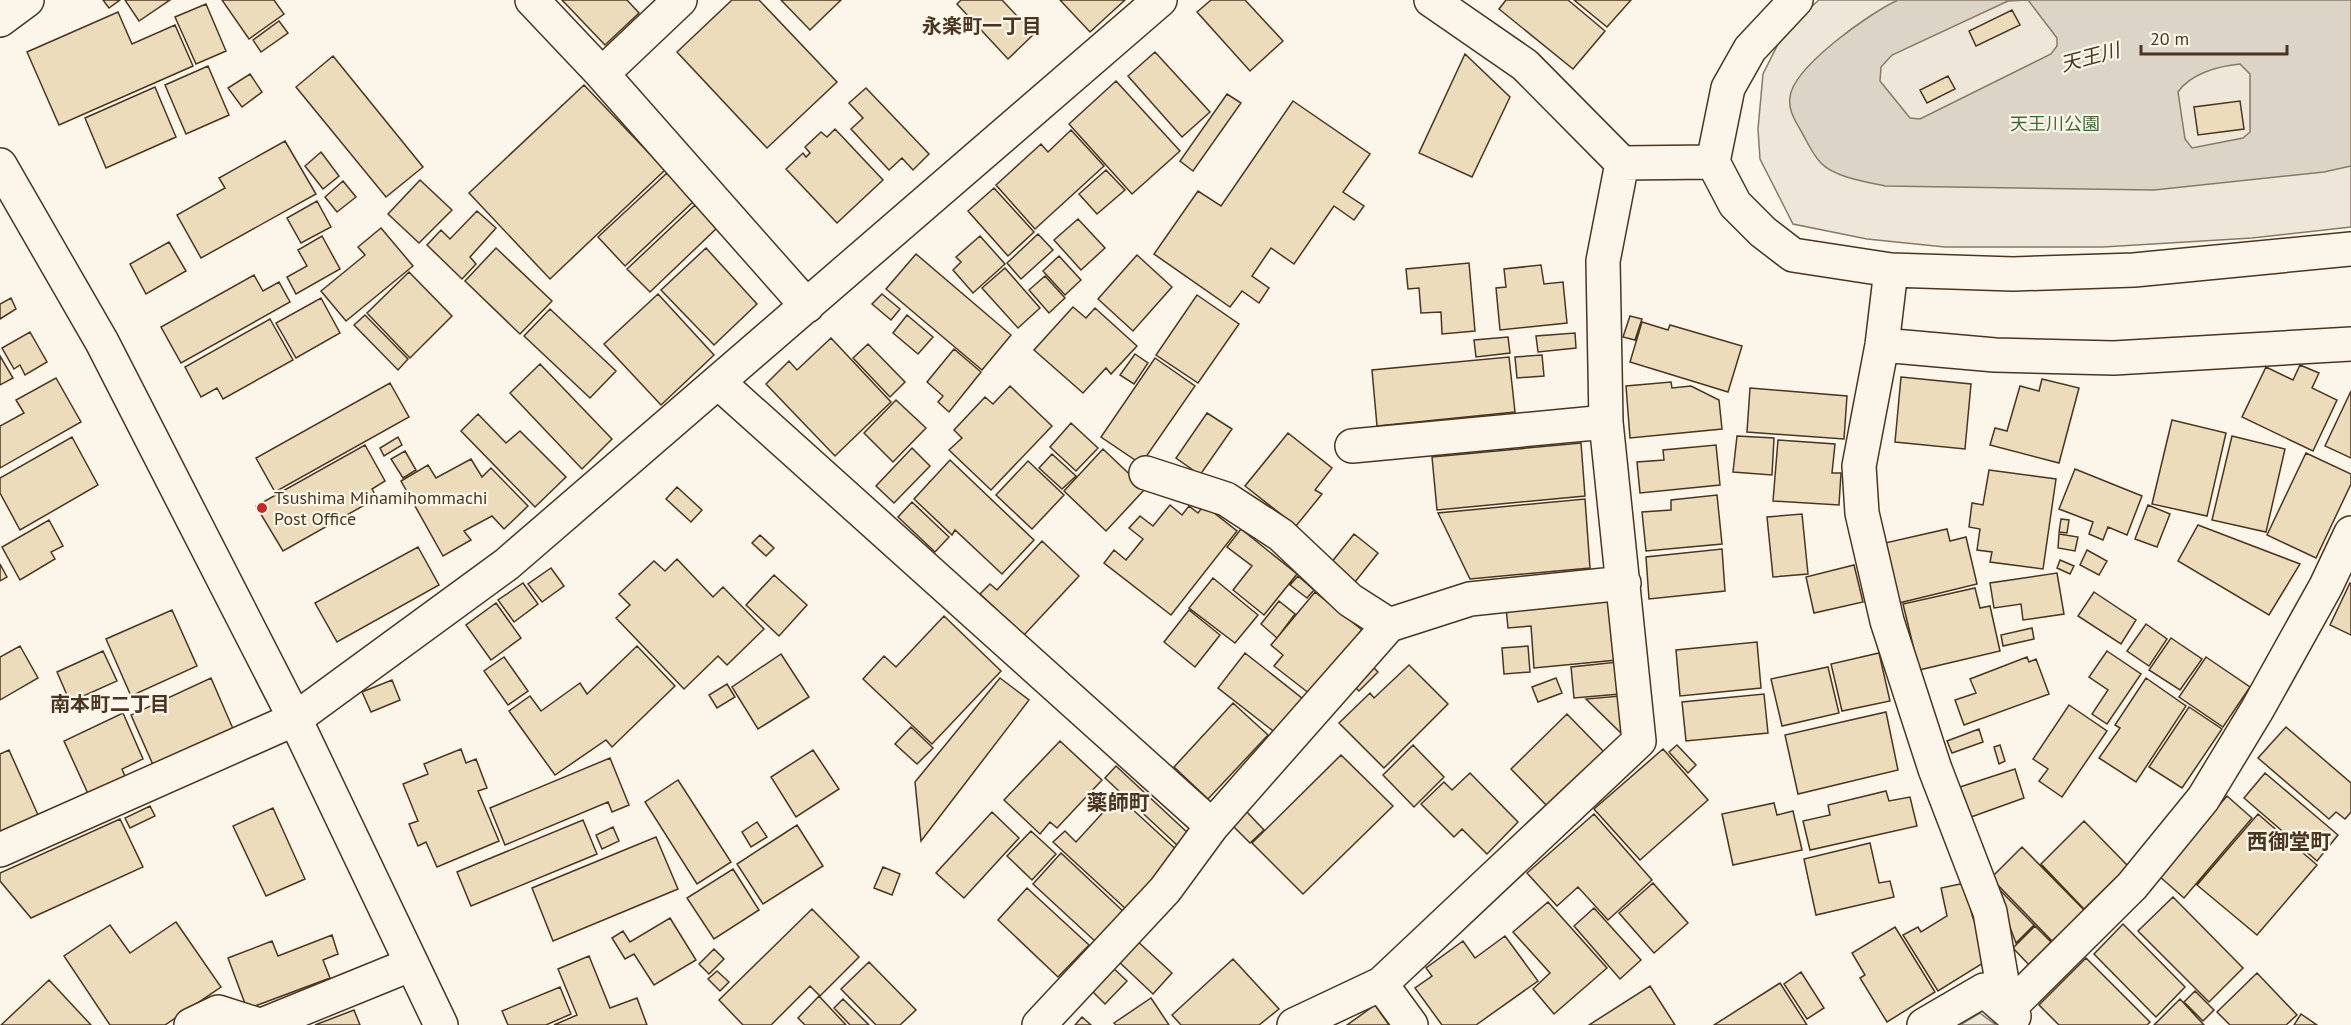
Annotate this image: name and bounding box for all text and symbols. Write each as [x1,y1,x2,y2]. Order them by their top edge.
district label: 永楽町一丁目 [922,13,1042,39]
scale bar [2141,18,2286,56]
text: 20 m [2150,27,2189,50]
water label: 天王川 [2058,36,2124,77]
park label: 天王川公園 [2010,112,2100,135]
place label: Tsushima Minamihommachi Post Office [274,486,488,530]
marker: Tsushima Minamihommachi Post Office [255,501,269,515]
district label: 南本町二丁目 [50,691,170,717]
district label: 薬師町 [1087,789,1150,816]
district label: 西御堂町 [2247,828,2331,855]

